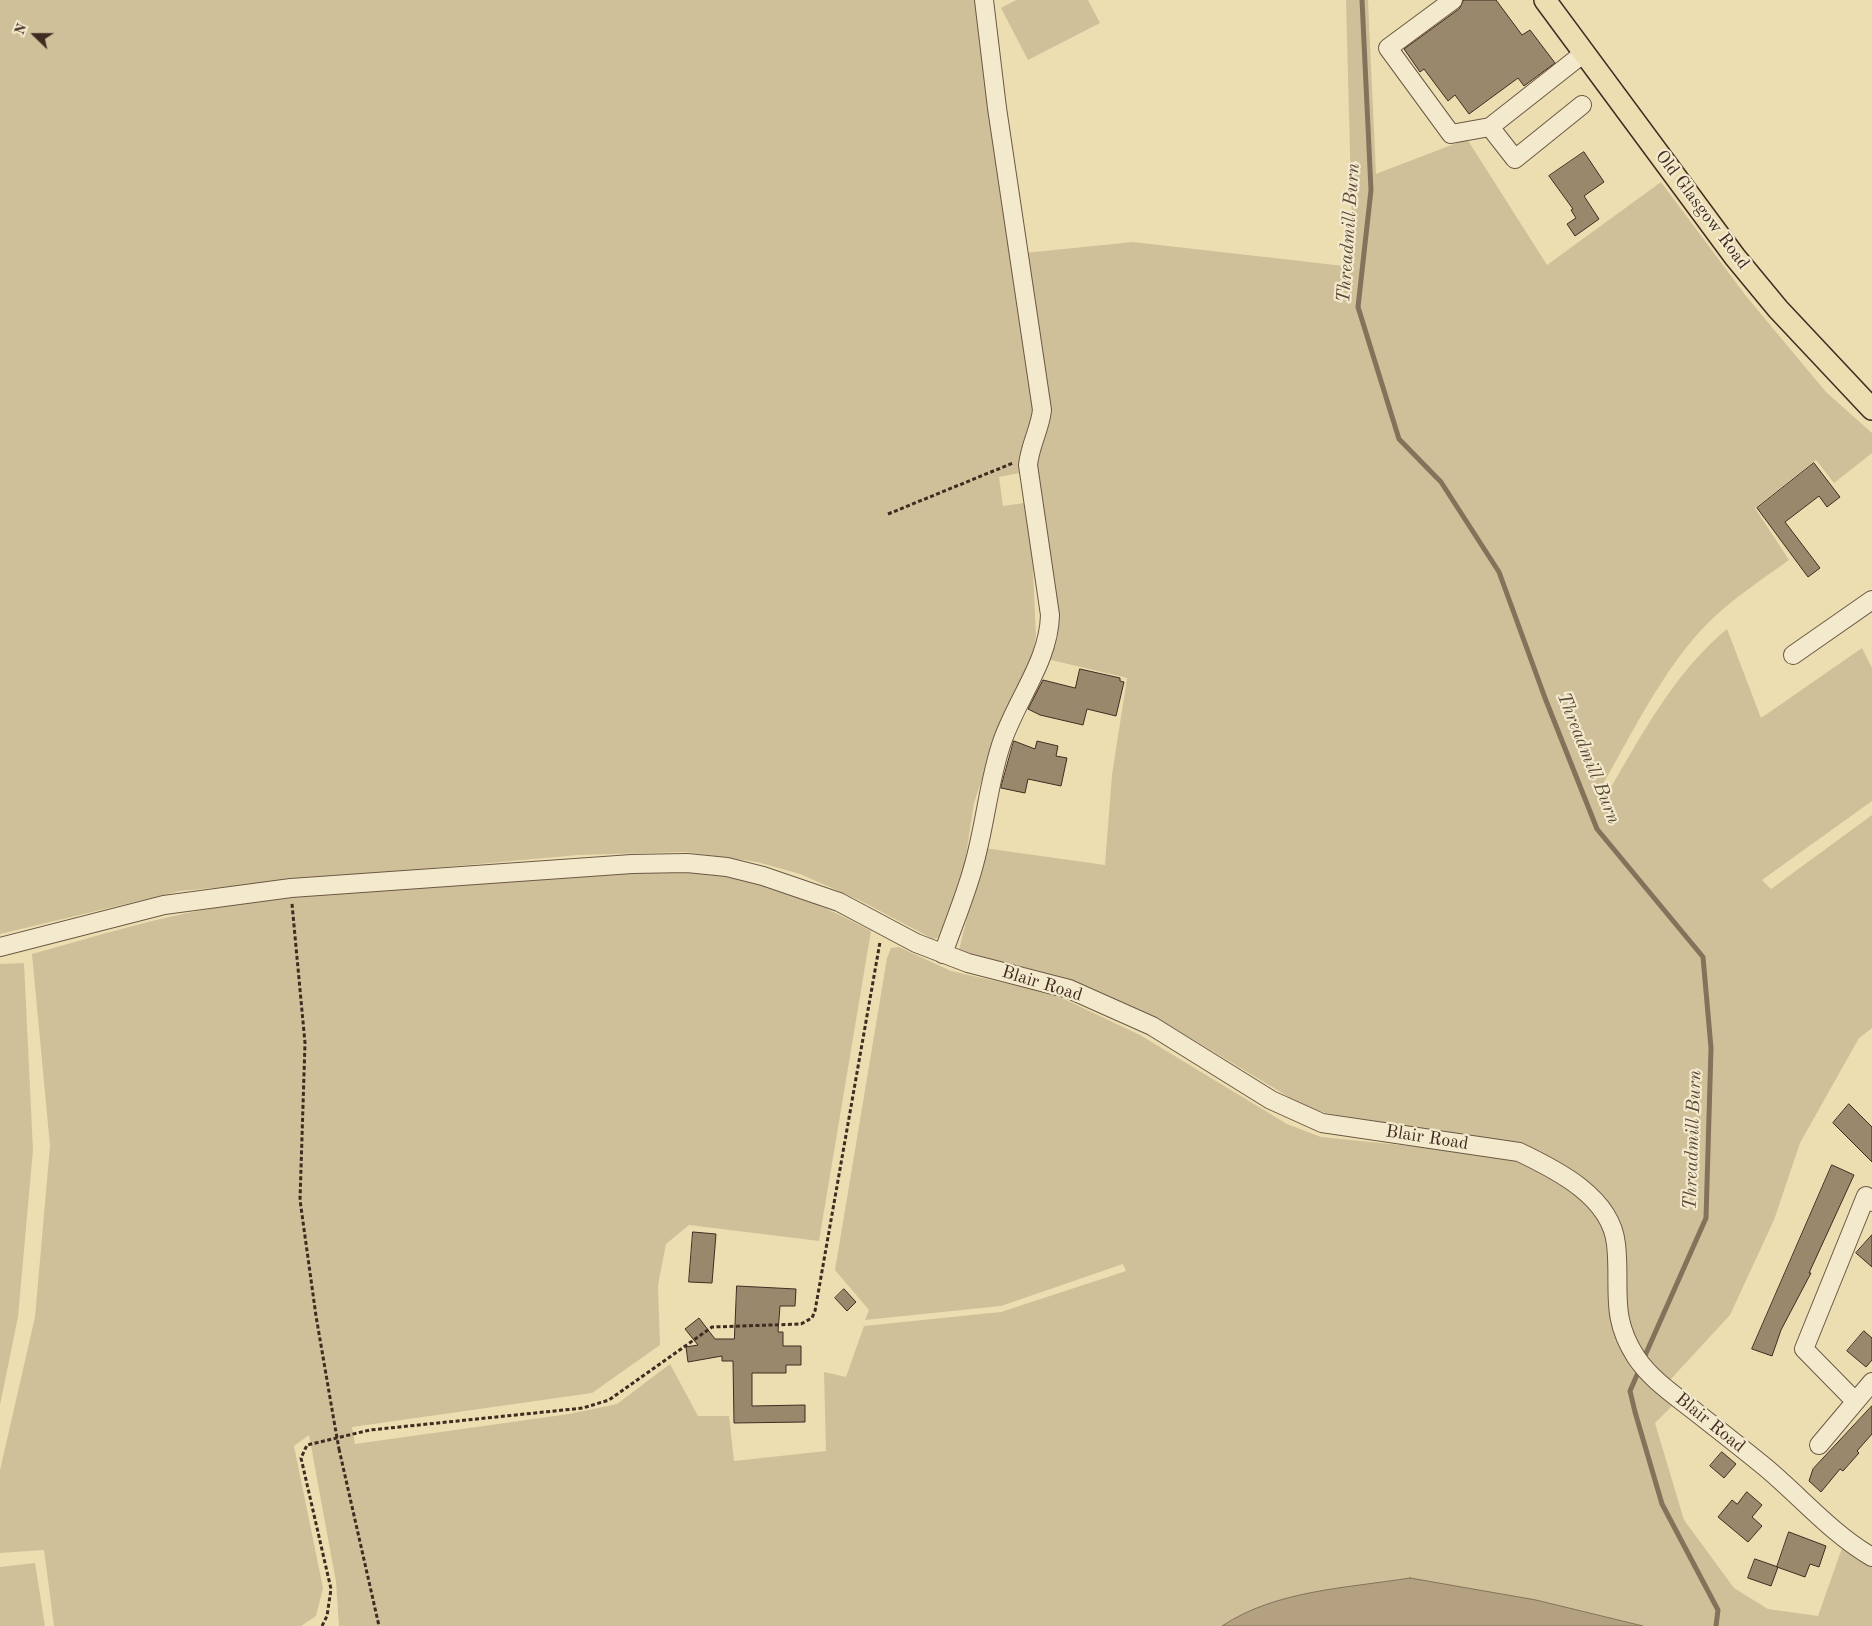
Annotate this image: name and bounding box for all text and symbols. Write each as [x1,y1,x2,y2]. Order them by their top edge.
north arrow [10,10,60,60]
text: N [13,22,30,37]
street label: Old Glasgow Road [1650,146,1754,274]
water label: Threadmill Burn [1333,162,1365,304]
water label: Threadmill Burn [1551,689,1625,827]
street label: Blair Road [999,961,1085,1007]
water label: Threadmill Burn [1679,1070,1707,1210]
street label: Blair Road [1384,1121,1470,1155]
street label: Blair Road [1671,1388,1749,1458]

